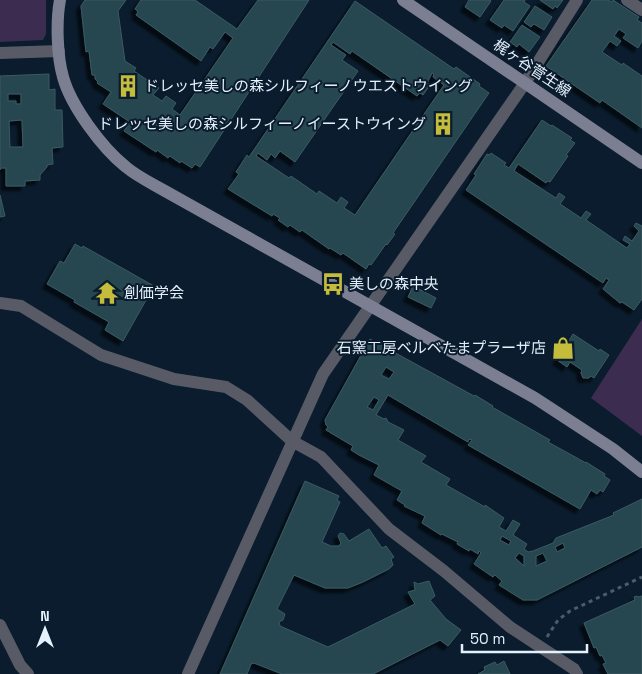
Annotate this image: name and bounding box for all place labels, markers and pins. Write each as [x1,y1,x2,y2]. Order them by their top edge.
building icon: ドレッセ美しの森シルフィーノウエストウイング [115,73,141,99]
place label: ドレッセ美しの森シルフィーノウエストウイング [144,76,473,95]
building icon: ドレッセ美しの森シルフィーノイーストウイング [430,111,456,137]
place label: ドレッセ美しの森シルフィーノイーストウイング [98,114,426,133]
bus stop icon: 美しの森中央 [320,271,346,297]
place label: 美しの森中央 [349,274,439,293]
temple icon: 創価学会 [94,280,120,306]
place label: 創価学会 [124,283,184,302]
shop icon: 石窯工房ベルベたまプラーザ店 [550,335,576,361]
place label: 石窯工房ベルベたまプラーザ店 [337,338,546,357]

